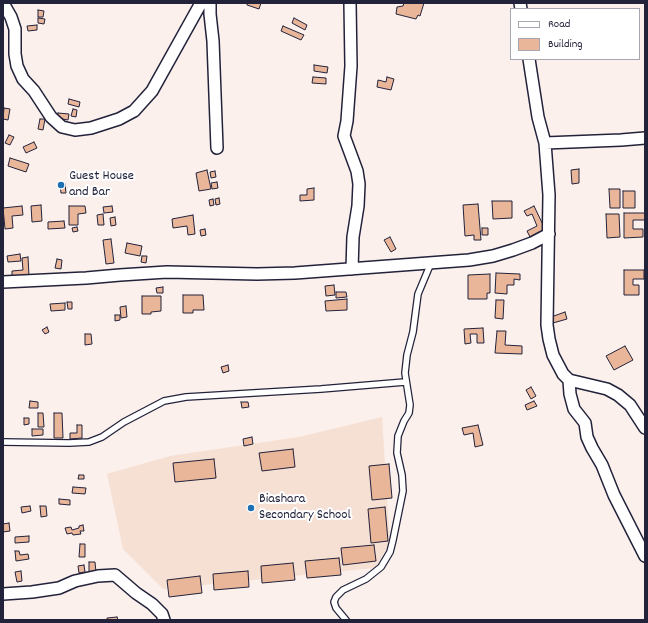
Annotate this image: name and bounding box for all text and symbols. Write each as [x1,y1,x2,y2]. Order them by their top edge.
legend [510,8,640,60]
text: Road [548,16,570,33]
text: Building [548,36,583,53]
place label: Guest House and Bar [69,169,134,202]
marker: Guest House and Bar [56,180,66,190]
place label: Biashara Secondary School [259,492,351,524]
marker: Biashara Secondary School [246,503,256,513]

